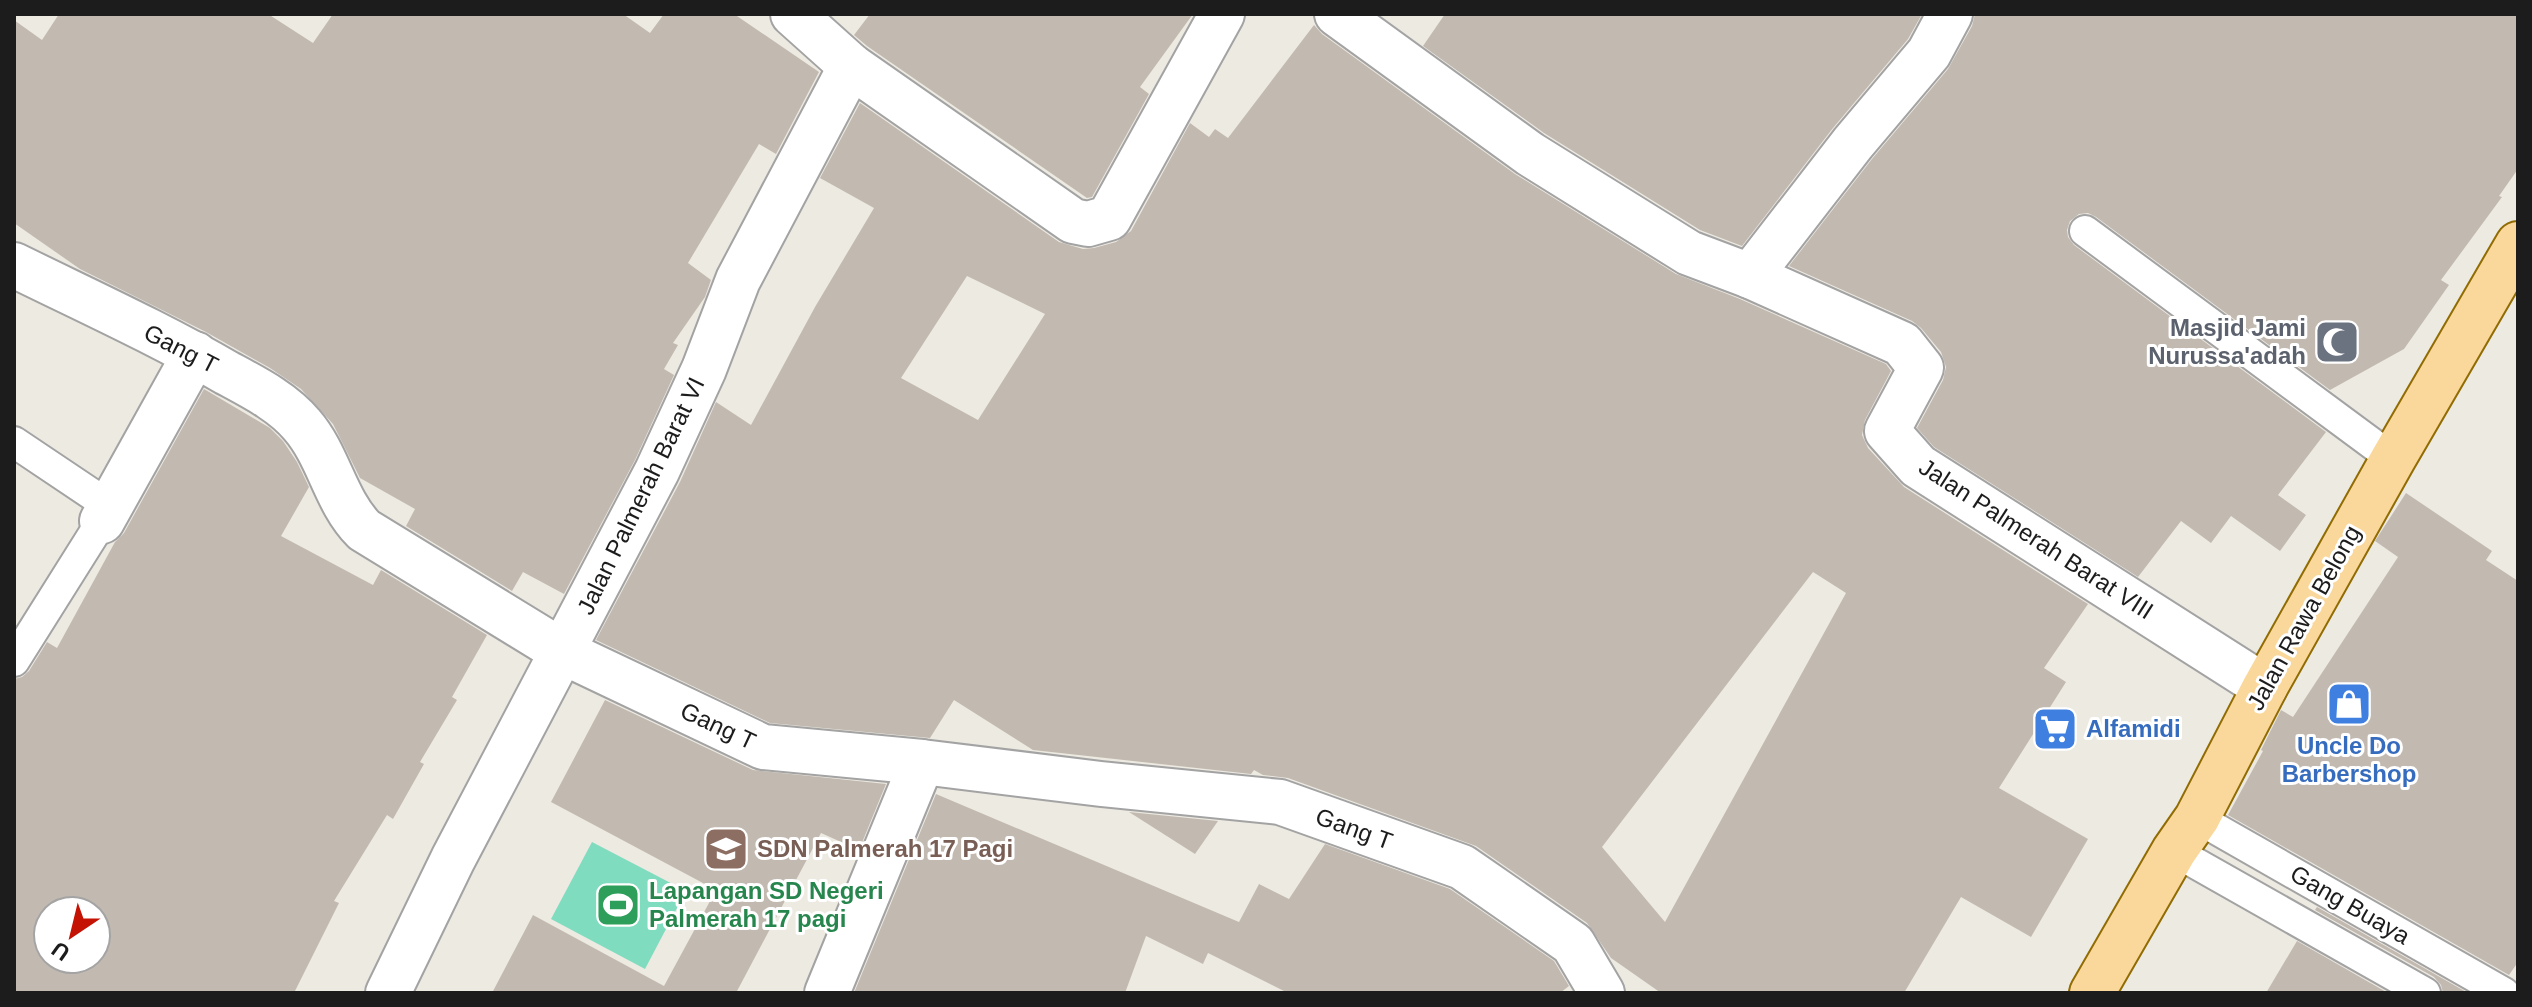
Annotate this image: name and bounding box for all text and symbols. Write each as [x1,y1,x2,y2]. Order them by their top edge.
place label: Masjid Jami Nurussa'adah [2148,314,2306,369]
street label: Gang T [140,318,223,379]
mosque icon: Masjid Jami Nurussa'adah [2313,318,2361,366]
street label: Jalan Palmerah Barat VI [571,373,710,619]
street label: Jalan Palmerah Barat VIII [1914,453,2158,624]
street label: Jalan Rawa Belong [2242,521,2366,715]
shop icon: Uncle Do Barbershop [2325,680,2373,728]
street label: Gang T [676,696,760,755]
supermarket icon: Alfamidi [2031,705,2079,753]
place label: Alfamidi [2086,715,2181,742]
place label: Uncle Do Barbershop [2282,732,2416,787]
street label: Gang T [1312,802,1397,855]
school or university icon: SDN Palmerah 17 Pagi [702,825,750,873]
place label: SDN Palmerah 17 Pagi [757,835,1013,862]
street label: Gang Buaya [2286,860,2415,950]
place label: Lapangan SD Negeri Palmerah 17 pagi [649,877,884,932]
sports icon: Lapangan SD Negeri Palmerah 17 pagi [594,881,642,929]
north arrow [32,895,112,975]
text: U [47,936,74,966]

